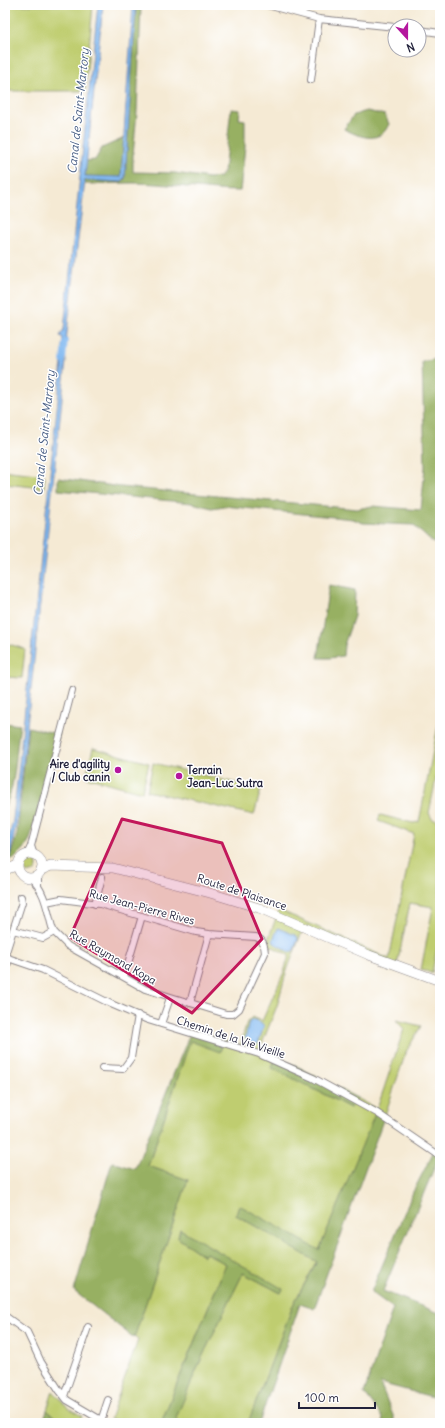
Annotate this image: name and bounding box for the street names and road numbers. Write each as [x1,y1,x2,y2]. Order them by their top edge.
street label: Route de Plaisance [195,871,289,913]
street label: Rue Jean-Pierre Rives [88,886,196,928]
street label: Rue Raymond Kopa [67,926,159,988]
street label: Chemin de la Vie Vieille [175,1013,287,1061]

